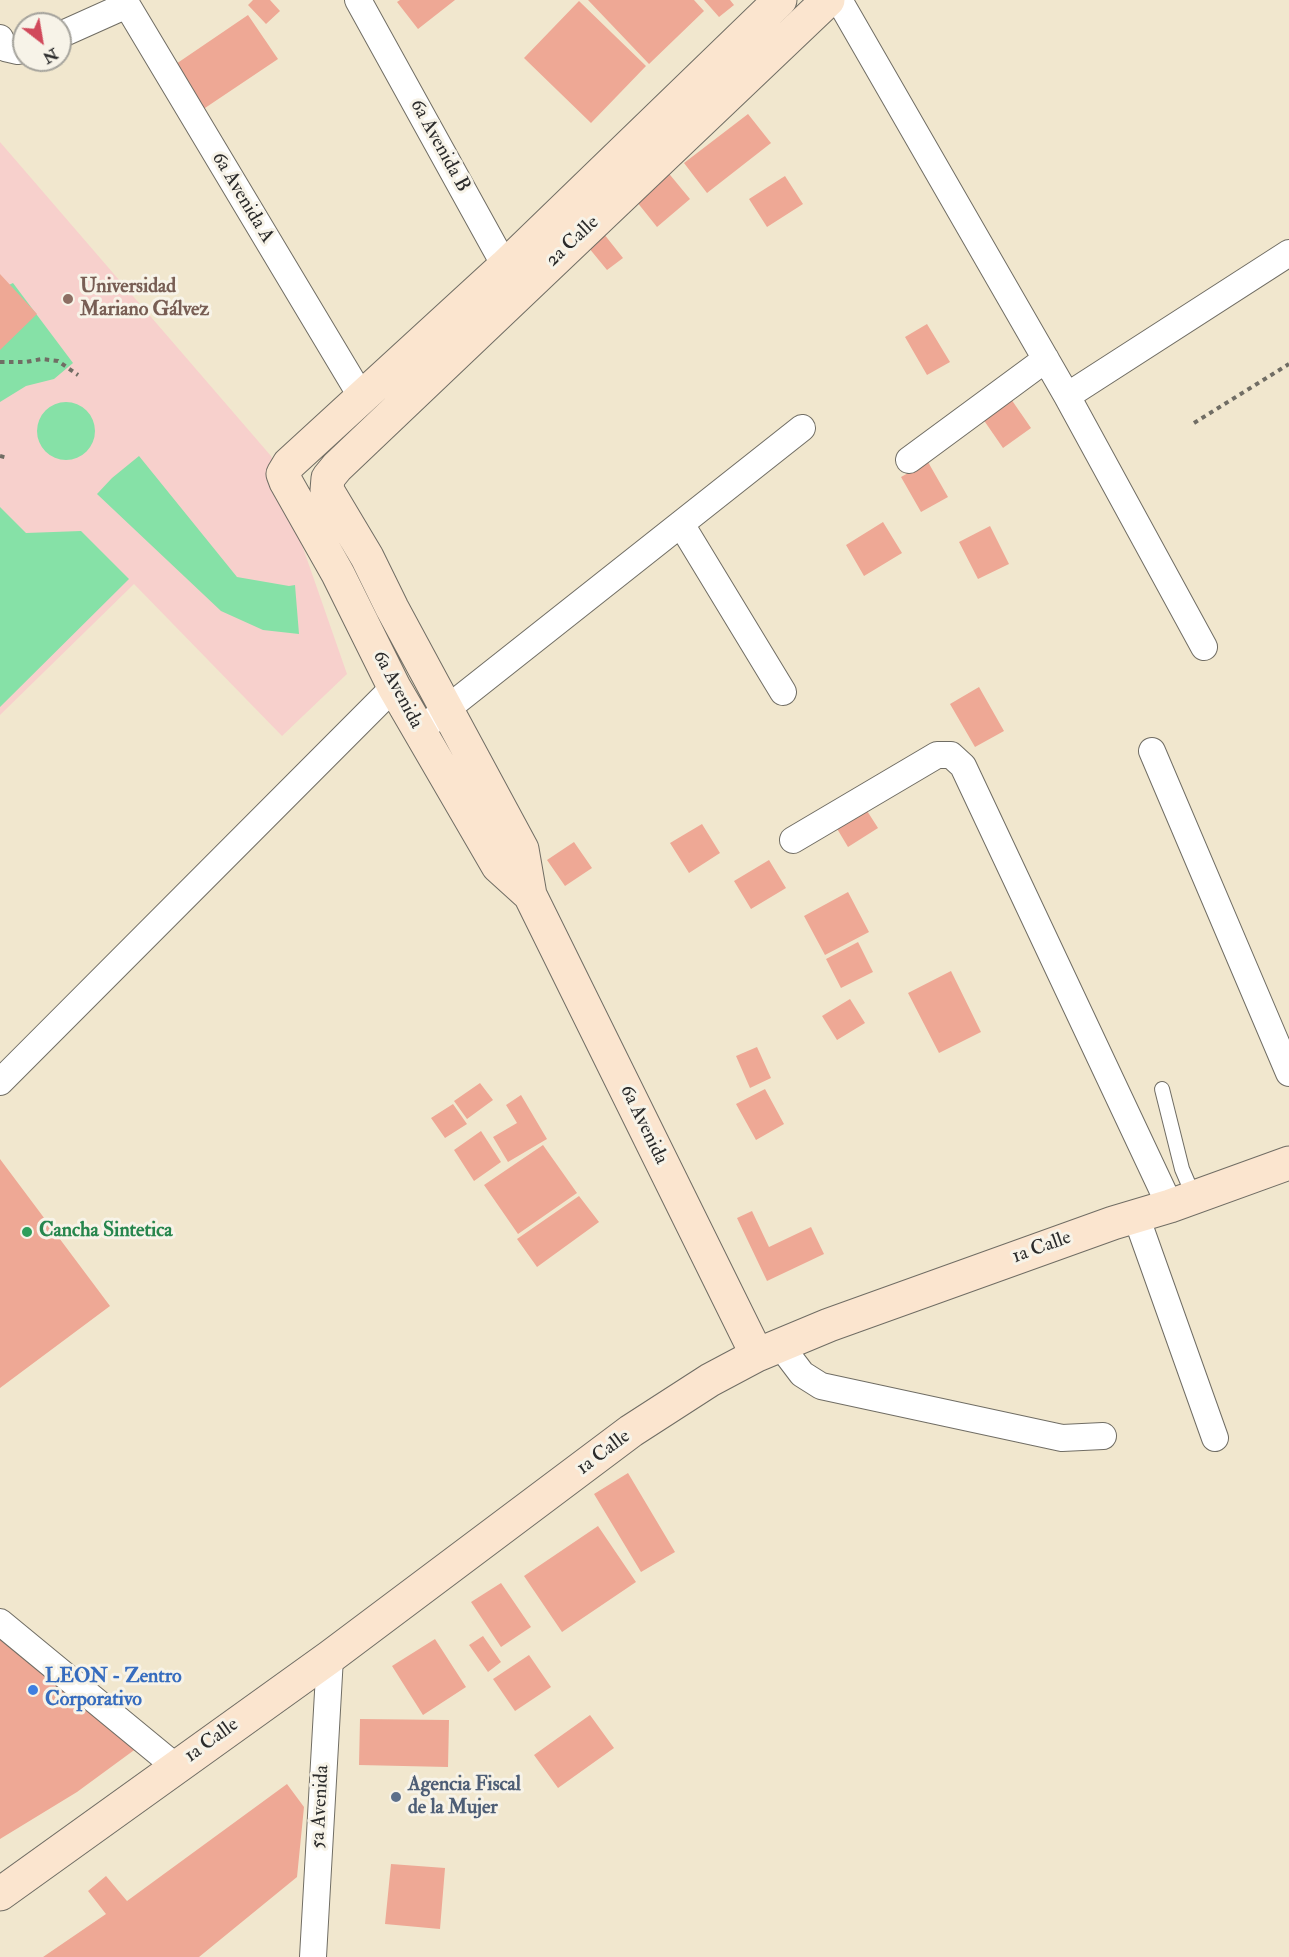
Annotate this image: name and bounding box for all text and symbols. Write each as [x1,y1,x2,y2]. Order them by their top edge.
north arrow [12,12,72,72]
text: N [39,43,62,68]
street label: 6a Avenida B [404,95,474,197]
street label: 6a Avenida A [205,148,279,248]
street label: 2a Calle [541,211,605,273]
place label: Universidad Mariano Gálvez [80,276,209,323]
marker: Universidad Mariano Gálvez [61,292,75,306]
street label: 6a Avenida [366,647,428,733]
street label: 6a Avenida [614,1081,672,1169]
place label: Cancha Sintetica [39,1220,172,1244]
marker: Cancha Sintetica [20,1225,34,1239]
street label: 1a Calle [1009,1226,1075,1270]
street label: 1a Calle [572,1425,636,1481]
place label: LEON - Zentro Corporativo [45,1666,182,1713]
marker: LEON - Zentro Corporativo [26,1683,40,1697]
street label: 1a Calle [180,1713,244,1769]
street label: 5a Avenida [307,1765,335,1849]
place label: Agencia Fiscal de la Mujer [408,1774,521,1821]
marker: Agencia Fiscal de la Mujer [389,1790,403,1804]

